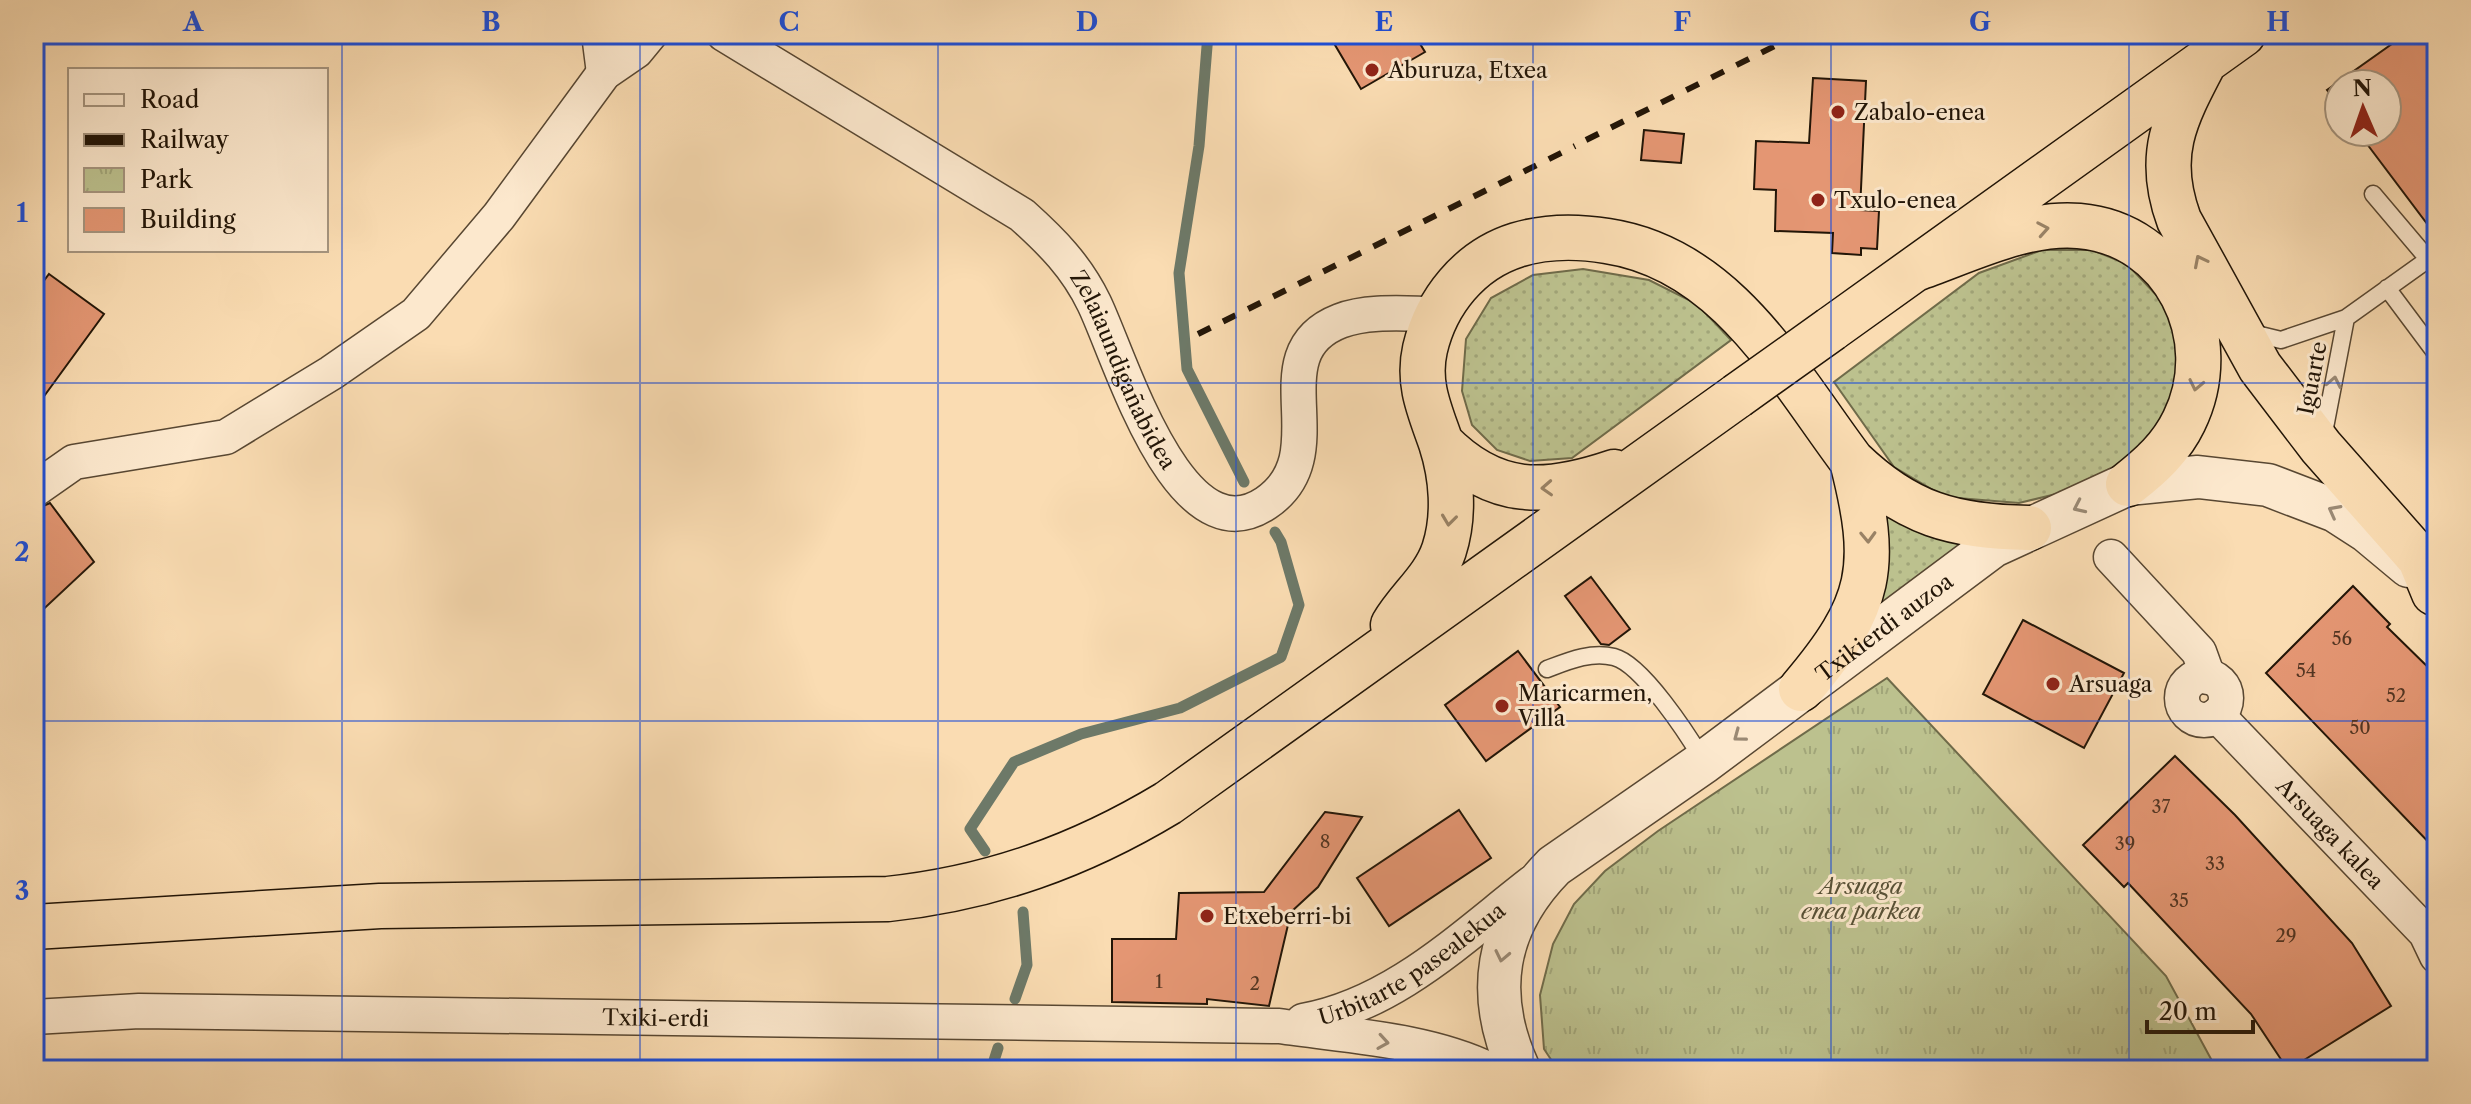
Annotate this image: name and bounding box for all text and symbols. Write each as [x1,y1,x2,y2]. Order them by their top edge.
text: A [182,6,204,38]
text: B [481,6,501,38]
text: C [779,6,799,38]
text: D [1076,6,1098,38]
text: E [1375,6,1393,38]
text: F [1673,6,1691,38]
text: G [1969,6,1991,38]
text: H [2266,6,2290,38]
place label: Aburuza, Etxea [1387,57,1548,84]
marker: Aburuza, Etxea [1363,61,1381,79]
legend [68,68,328,252]
north arrow [2323,68,2403,148]
text: N [2352,75,2372,102]
text: Road [140,85,200,114]
place label: Zabalo-enea [1854,99,1986,126]
marker: Zabalo-enea [1829,103,1847,121]
text: Railway [140,125,230,154]
text: Park [140,165,193,194]
place label: Txulo-enea [1834,187,1957,214]
marker: Txulo-enea [1809,191,1827,209]
text: 1 [16,197,28,229]
text: Building [140,205,236,234]
one-way arrow [2036,221,2050,238]
one-way arrow [2194,255,2209,270]
street label: Zelaiaundigañabidea [1064,265,1182,475]
street label: Iguarte [2292,339,2333,417]
one-way arrow [2324,376,2341,389]
one-way arrow [2188,379,2205,392]
one-way arrow [1541,479,1554,496]
one-way arrow [2073,497,2087,513]
one-way arrow [2328,506,2343,521]
one-way arrow [1441,514,1458,527]
one-way arrow [1859,531,1876,544]
text: 2 [14,536,30,568]
street label: Txikierdi auzoa [1811,567,1959,688]
house number: 56 [2332,628,2352,650]
house number: 54 [2296,660,2316,682]
place label: Arsuaga [2068,671,2153,698]
marker: Arsuaga [2044,675,2062,693]
place label: Maricarmen, Villa [1517,680,1652,732]
house number: 52 [2386,685,2406,707]
marker: Maricarmen, Villa [1493,697,1511,715]
house number: 50 [2349,717,2371,739]
one-way arrow [1733,726,1747,740]
street label: Arsuaga kalea [2270,772,2390,895]
house number: 37 [2152,796,2171,818]
house number: 8 [1320,831,1330,853]
house number: 39 [2115,833,2135,855]
house number: 33 [2205,853,2225,875]
park label: Arsuaga enea parkea [1801,873,1921,925]
text: 3 [15,875,29,907]
house number: 35 [2169,890,2189,912]
street label: Urbitarte pasealekua [1315,897,1511,1031]
place label: Etxeberri-bi [1223,903,1352,930]
marker: Etxeberri-bi [1198,907,1216,925]
house number: 29 [2276,925,2296,947]
one-way arrow [1494,949,1511,963]
house number: 1 [1155,971,1163,993]
house number: 2 [1250,973,1260,995]
scale bar [2147,984,2253,1034]
text: 20 m [2159,997,2217,1026]
street label: Txiki-erdi [602,1004,710,1033]
one-way arrow [1376,1033,1390,1050]

